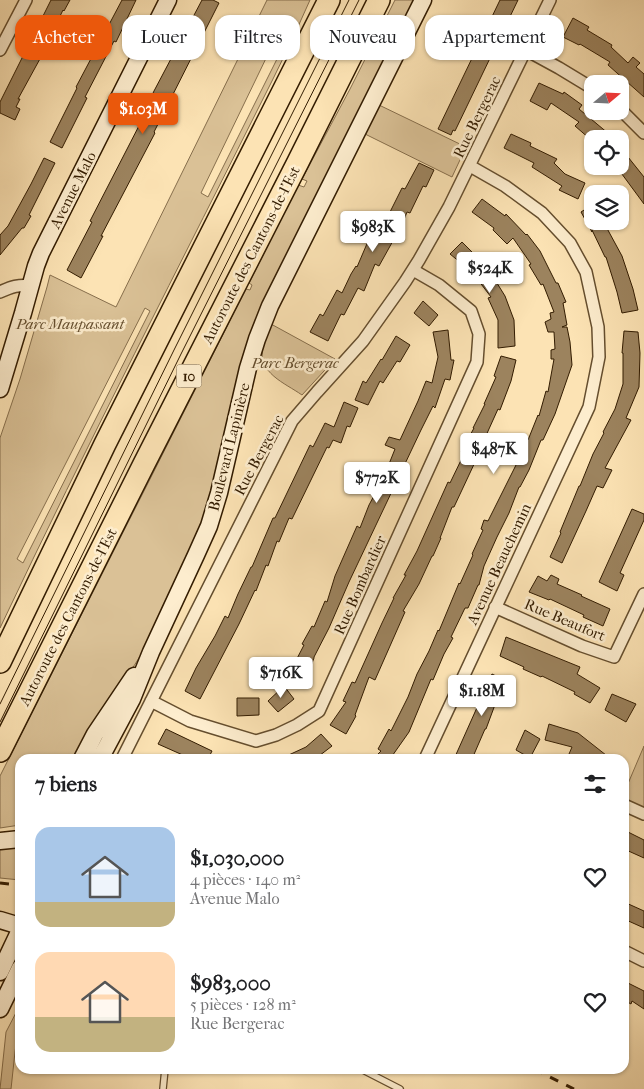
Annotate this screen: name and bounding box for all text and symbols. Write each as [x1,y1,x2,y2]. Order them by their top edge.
chip: Acheter [15,15,112,60]
chip: Louer [122,15,205,60]
chip: Filtres [215,15,300,60]
chip: Nouveau [310,15,415,60]
chip: Appartement [425,15,564,60]
street label: Rue Bergerac [449,73,505,161]
north arrow [584,75,629,120]
map controls [584,75,629,230]
pin: $1.03M [102,92,184,135]
text: $1.03M [119,99,167,118]
button: locate [584,130,629,175]
street label: Avenue Malo [45,148,100,232]
street label: Autoroute des Cantons-de-l'Est [198,163,304,348]
button: layers [584,185,629,230]
pin: $983K [338,210,408,253]
text: $983K [351,217,395,236]
pin: $524K [455,252,525,294]
text: $524K [467,258,513,277]
park label: Parc Maupassant [15,315,125,333]
park label: Parc Bergerac [250,354,339,372]
road number: 10 [176,364,202,388]
street label: Boulevard Lapinière [204,380,254,513]
street label: Rue Bergerac [230,411,288,498]
pin: $487K [459,432,529,475]
text: $487K [471,439,517,458]
pin: $772K [342,462,412,504]
text: $772K [355,468,399,487]
street label: Avenue Beauchemin [463,500,535,629]
street label: Autoroute des Cantons-de-l'Est [15,525,121,710]
street label: Rue Bombardier [330,532,390,637]
street label: Rue Beaufort [522,595,609,645]
pin: $716K [246,656,316,699]
text: $716K [260,663,302,682]
pin: $1.18M [441,674,523,717]
text: $1.18M [459,681,505,700]
icon: filters [581,770,609,798]
text: 7 biens [35,772,97,796]
text: $1,030,000 [190,846,284,870]
icon: home [75,847,135,907]
icon: heart [581,863,609,891]
text: 4 pièces · 140 m² [190,870,300,889]
text: Avenue Malo [190,889,280,908]
text: $983,000 [190,971,271,995]
icon: home [75,972,135,1032]
icon: heart [581,988,609,1016]
text: 5 pièces · 128 m² [190,995,296,1014]
text: Rue Bergerac [190,1014,284,1033]

